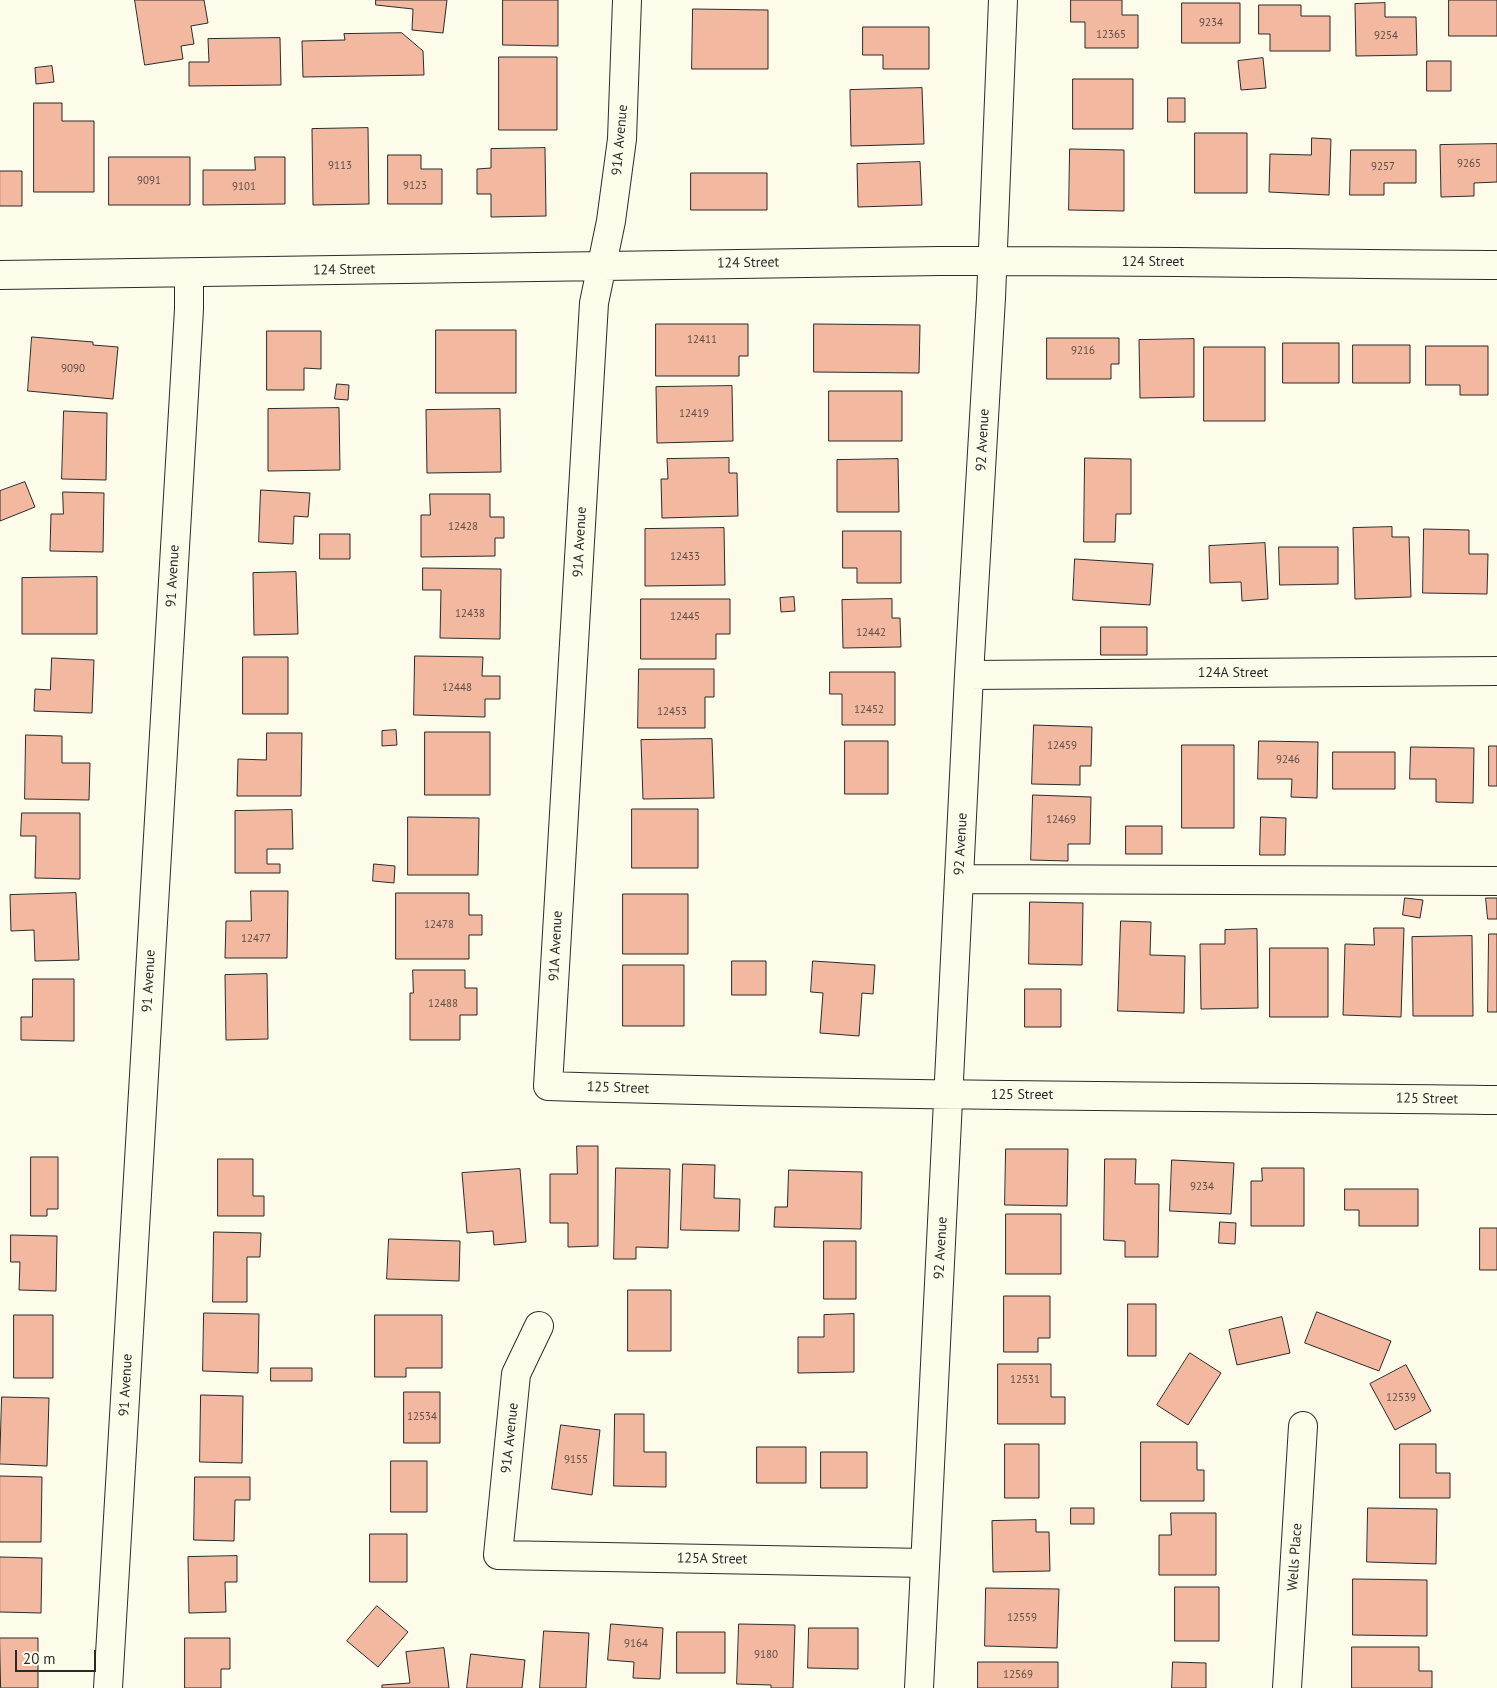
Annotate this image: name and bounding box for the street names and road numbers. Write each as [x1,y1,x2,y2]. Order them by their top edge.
street label: 91A Avenue [609,104,631,176]
street label: 124 Street [717,254,779,272]
street label: 124 Street [1122,254,1184,270]
street label: 124 Street [313,261,375,279]
street label: 92 Avenue [973,408,993,472]
street label: 91A Avenue [570,506,590,578]
street label: 91 Avenue [163,544,183,608]
street label: 124A Street [1198,665,1268,681]
street label: 92 Avenue [951,812,971,876]
street label: 91A Avenue [546,910,566,982]
street label: 91 Avenue [139,949,159,1013]
street label: 125 Street [587,1079,649,1097]
street label: 125 Street [991,1087,1053,1103]
street label: 125 Street [1396,1090,1458,1108]
street label: 92 Avenue [931,1216,951,1280]
street label: 91 Avenue [116,1353,136,1417]
street label: 91A Avenue [498,1402,522,1474]
street label: Wells Place [1284,1523,1306,1591]
street label: 125A Street [677,1550,747,1568]

